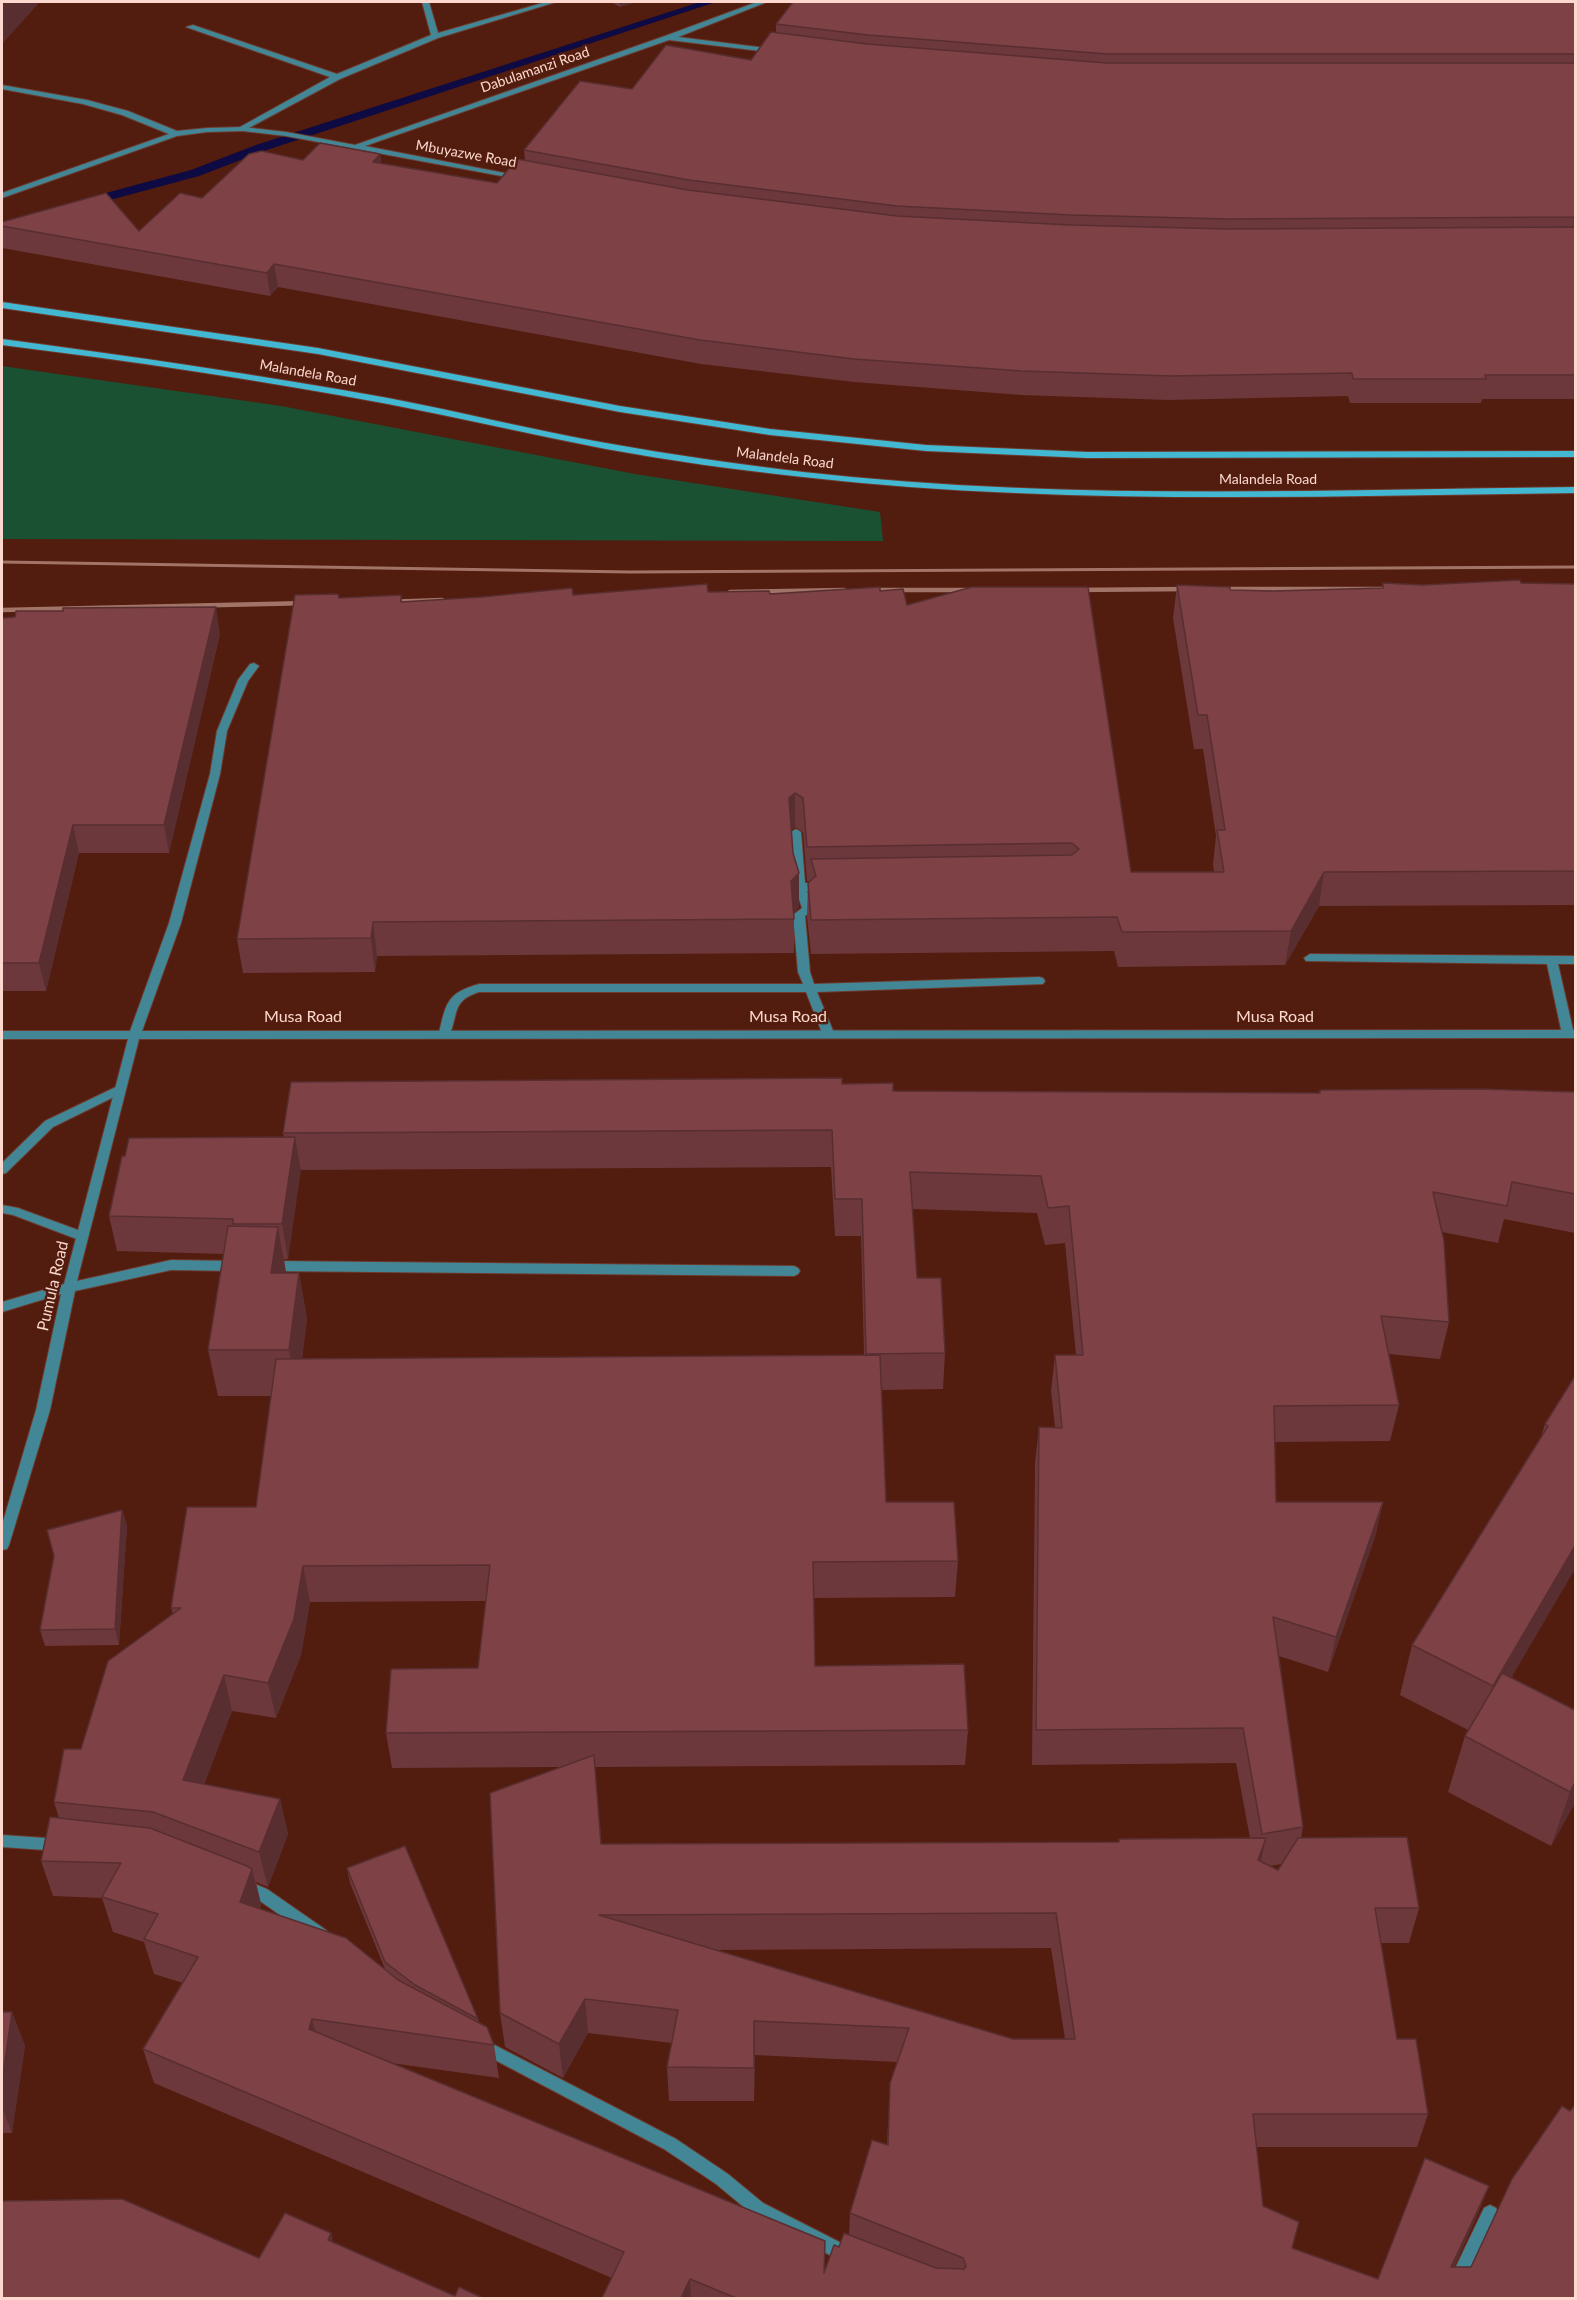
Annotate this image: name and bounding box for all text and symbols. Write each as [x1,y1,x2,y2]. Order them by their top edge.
street label: Dabulamanzi Road [478,44,592,96]
street label: Mbuyazwe Road [414,137,518,171]
street label: Malandela Road [258,356,358,390]
street label: Malandela Road [735,444,835,472]
street label: Malandela Road [1219,471,1317,487]
street label: Musa Road [264,1007,342,1027]
street label: Musa Road [749,1007,827,1027]
street label: Musa Road [1236,1007,1314,1027]
street label: Pumula Road [33,1239,73,1333]

